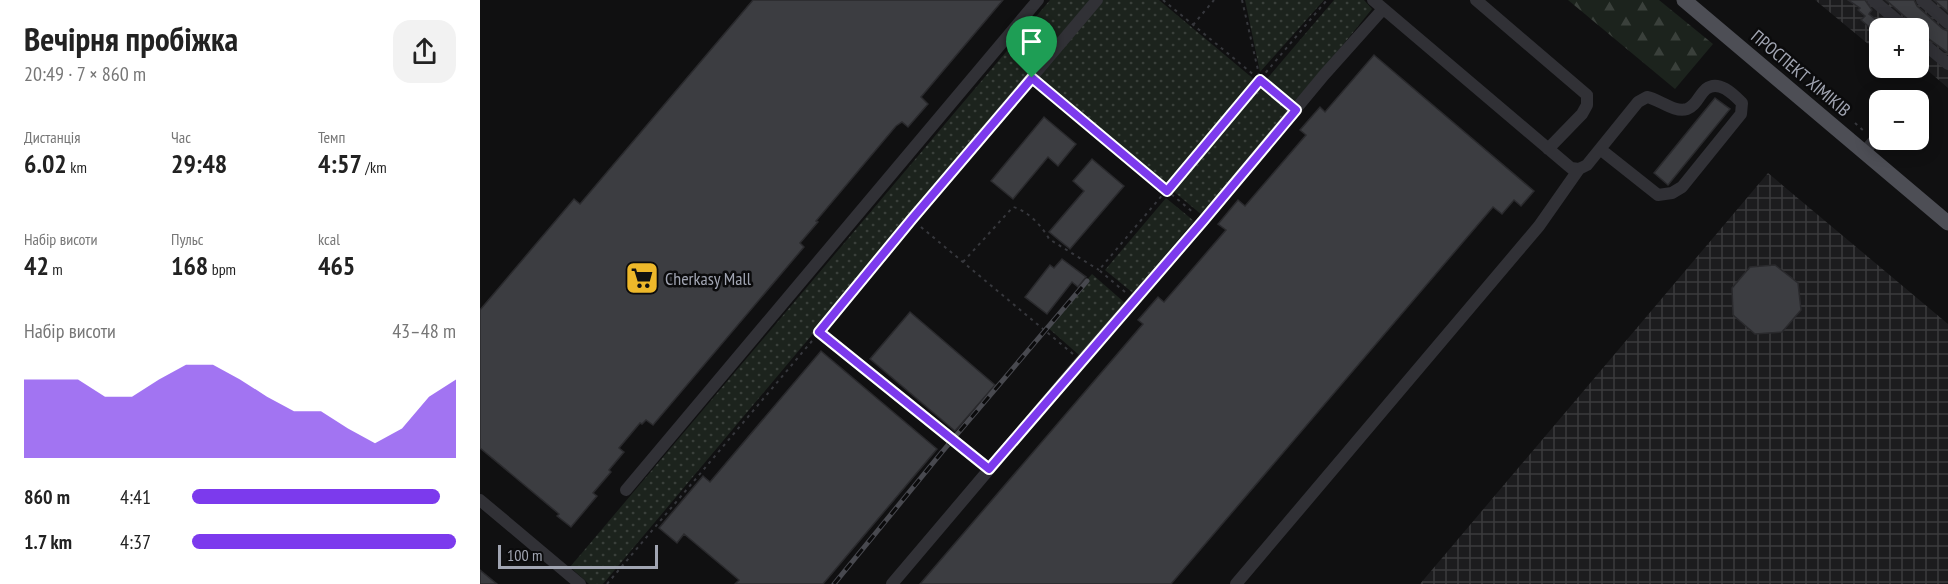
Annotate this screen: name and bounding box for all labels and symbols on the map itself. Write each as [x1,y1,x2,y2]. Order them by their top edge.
pin [1006,16,1057,78]
street label: ПРОСПЕКТ ХІМІКІВ [1747,25,1855,121]
supermarket icon: Cherkasy Mall [624,260,660,296]
place label: Cherkasy Mall [665,267,752,290]
scale bar [498,542,658,570]

